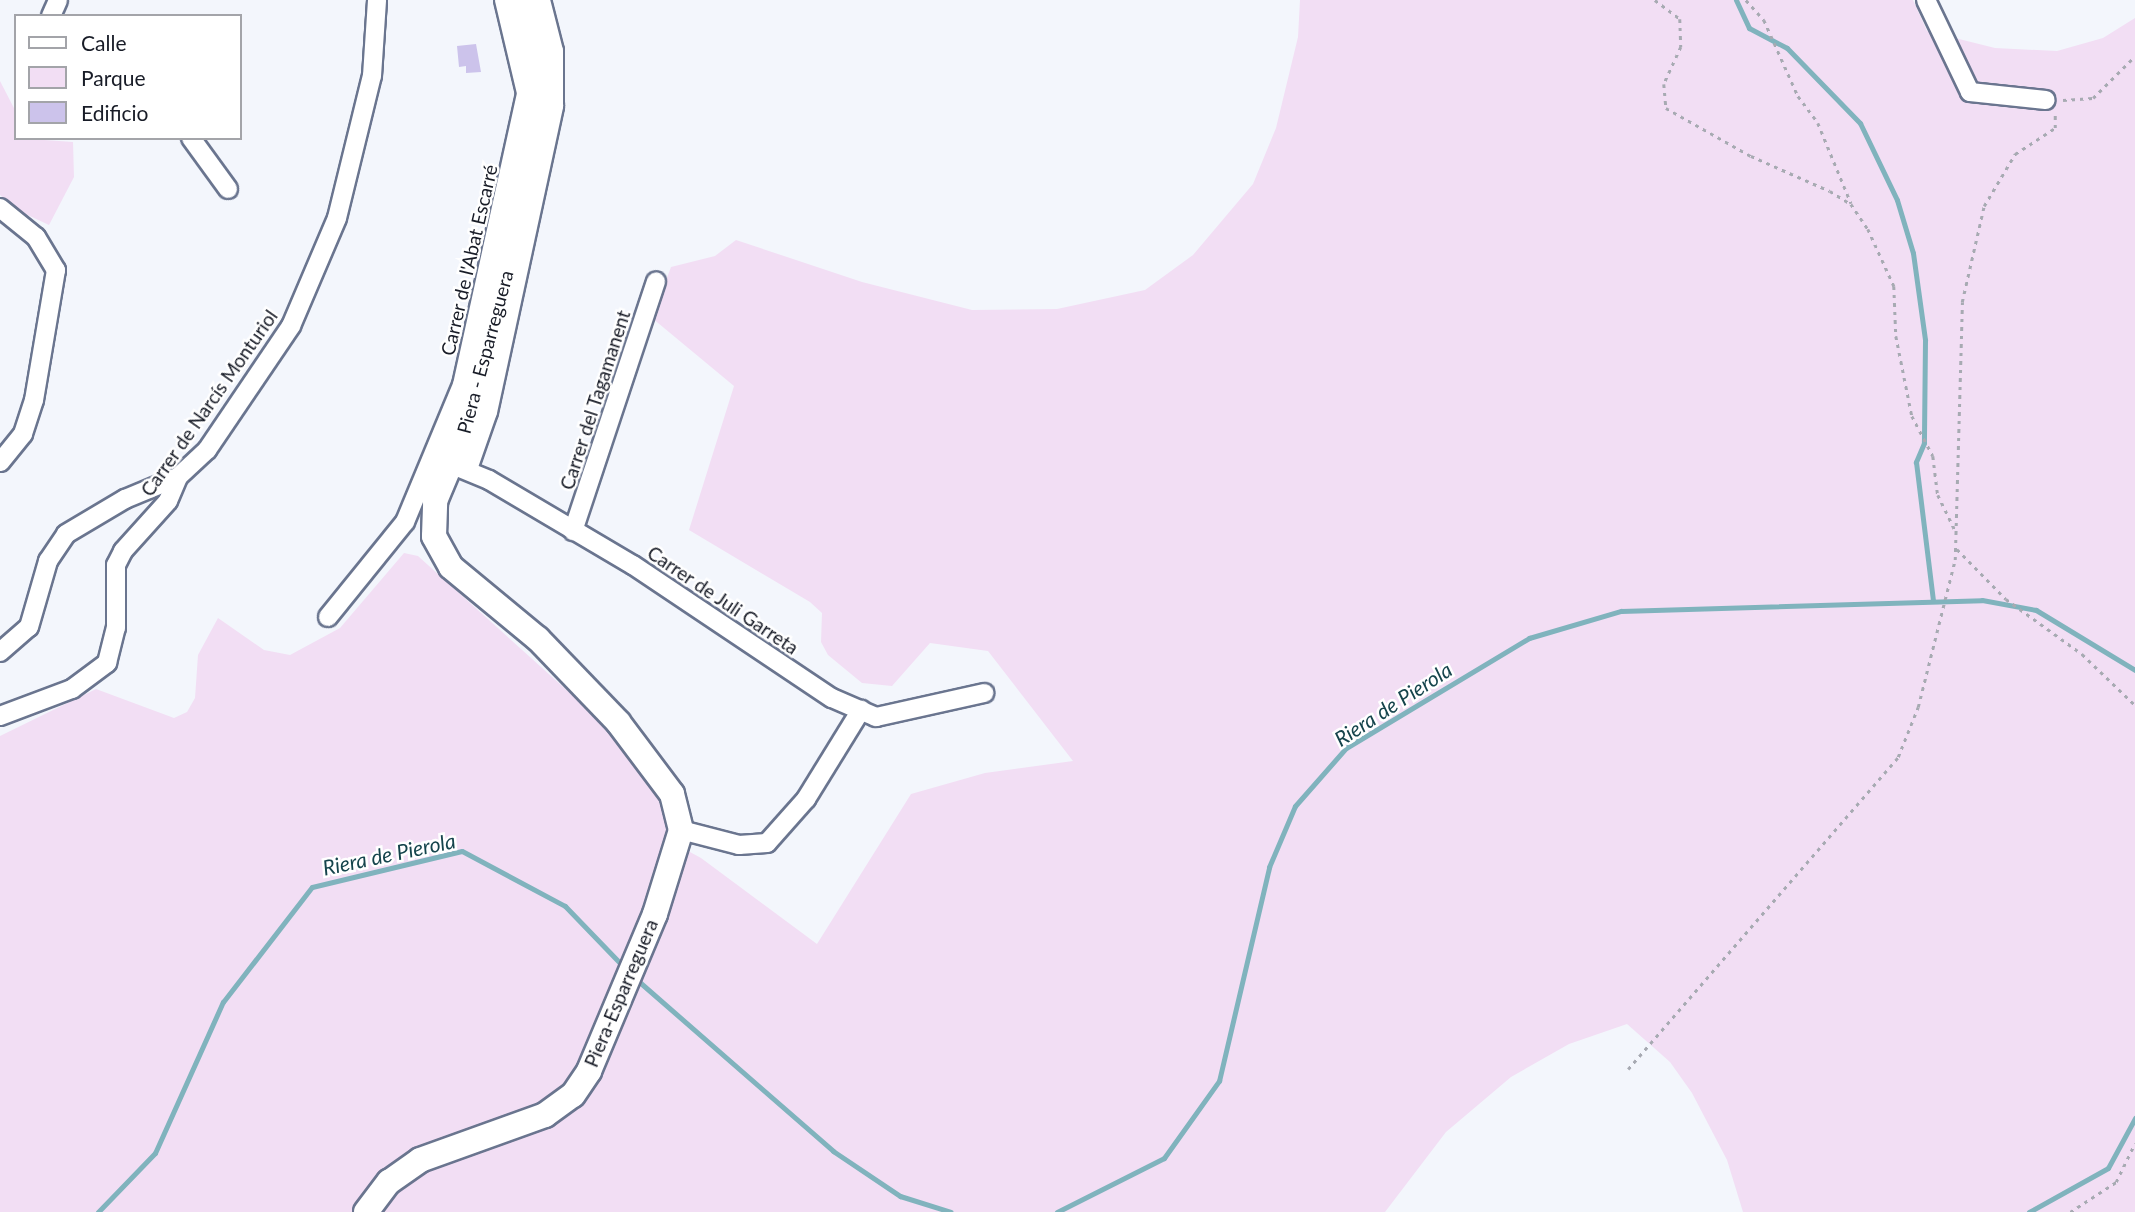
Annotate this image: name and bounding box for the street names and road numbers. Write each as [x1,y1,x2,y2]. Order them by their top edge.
street label: Carrer de l'Abat Escarré [436,162,502,358]
street label: Piera - Esparreguera [452,268,518,436]
street label: Carrer de Narcís Monturiol [136,305,282,501]
street label: Carrer del Tagamanent [555,307,635,493]
street label: Carrer de Juli Garreta [643,541,803,659]
street label: Piera-Esparreguera [580,916,662,1070]

